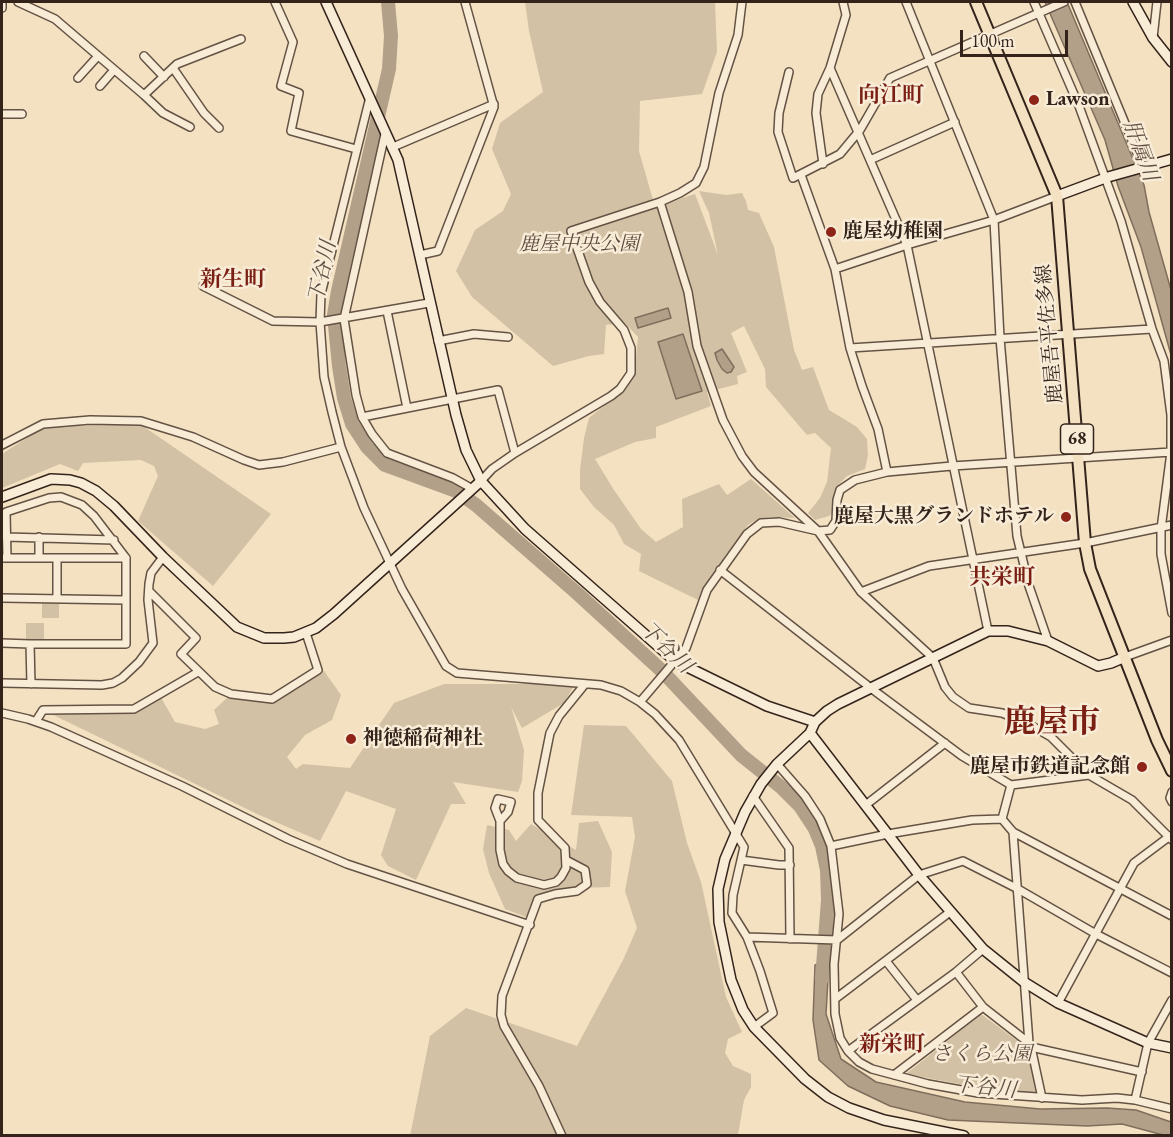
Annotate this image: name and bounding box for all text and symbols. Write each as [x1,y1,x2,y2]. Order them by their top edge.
scale bar [963,18,1071,56]
text: 100 m [971,29,1015,52]
district label: 向江町 [858,83,924,109]
place label: Lawson [1046,88,1109,112]
marker: Lawson [1027,93,1041,107]
water label: 肝属川 [1117,117,1163,185]
place label: 鹿屋幼稚園 [843,220,943,244]
marker: 鹿屋幼稚園 [824,225,838,239]
park label: 鹿屋中央公園 [519,233,639,257]
water label: 下谷川 [304,239,342,305]
street label: 鹿屋吾平佐多線 [1032,263,1068,405]
district label: 新生町 [200,267,266,293]
road number: 68 [1060,424,1094,454]
place label: 鹿屋大黒グランドホテル [834,505,1054,529]
marker: 鹿屋大黒グランドホテル [1059,510,1073,524]
district label: 共栄町 [969,565,1035,591]
water label: 下谷川 [635,617,697,679]
district label: 鹿屋市 [1004,704,1100,742]
place label: 神徳稲荷神社 [363,727,483,751]
marker: 神徳稲荷神社 [344,732,358,746]
place label: 鹿屋市鉄道記念館 [970,755,1130,779]
marker: 鹿屋市鉄道記念館 [1135,760,1149,774]
district label: 新栄町 [859,1032,925,1058]
park label: さくら公園 [932,1043,1032,1067]
water label: 下谷川 [952,1072,1018,1104]

